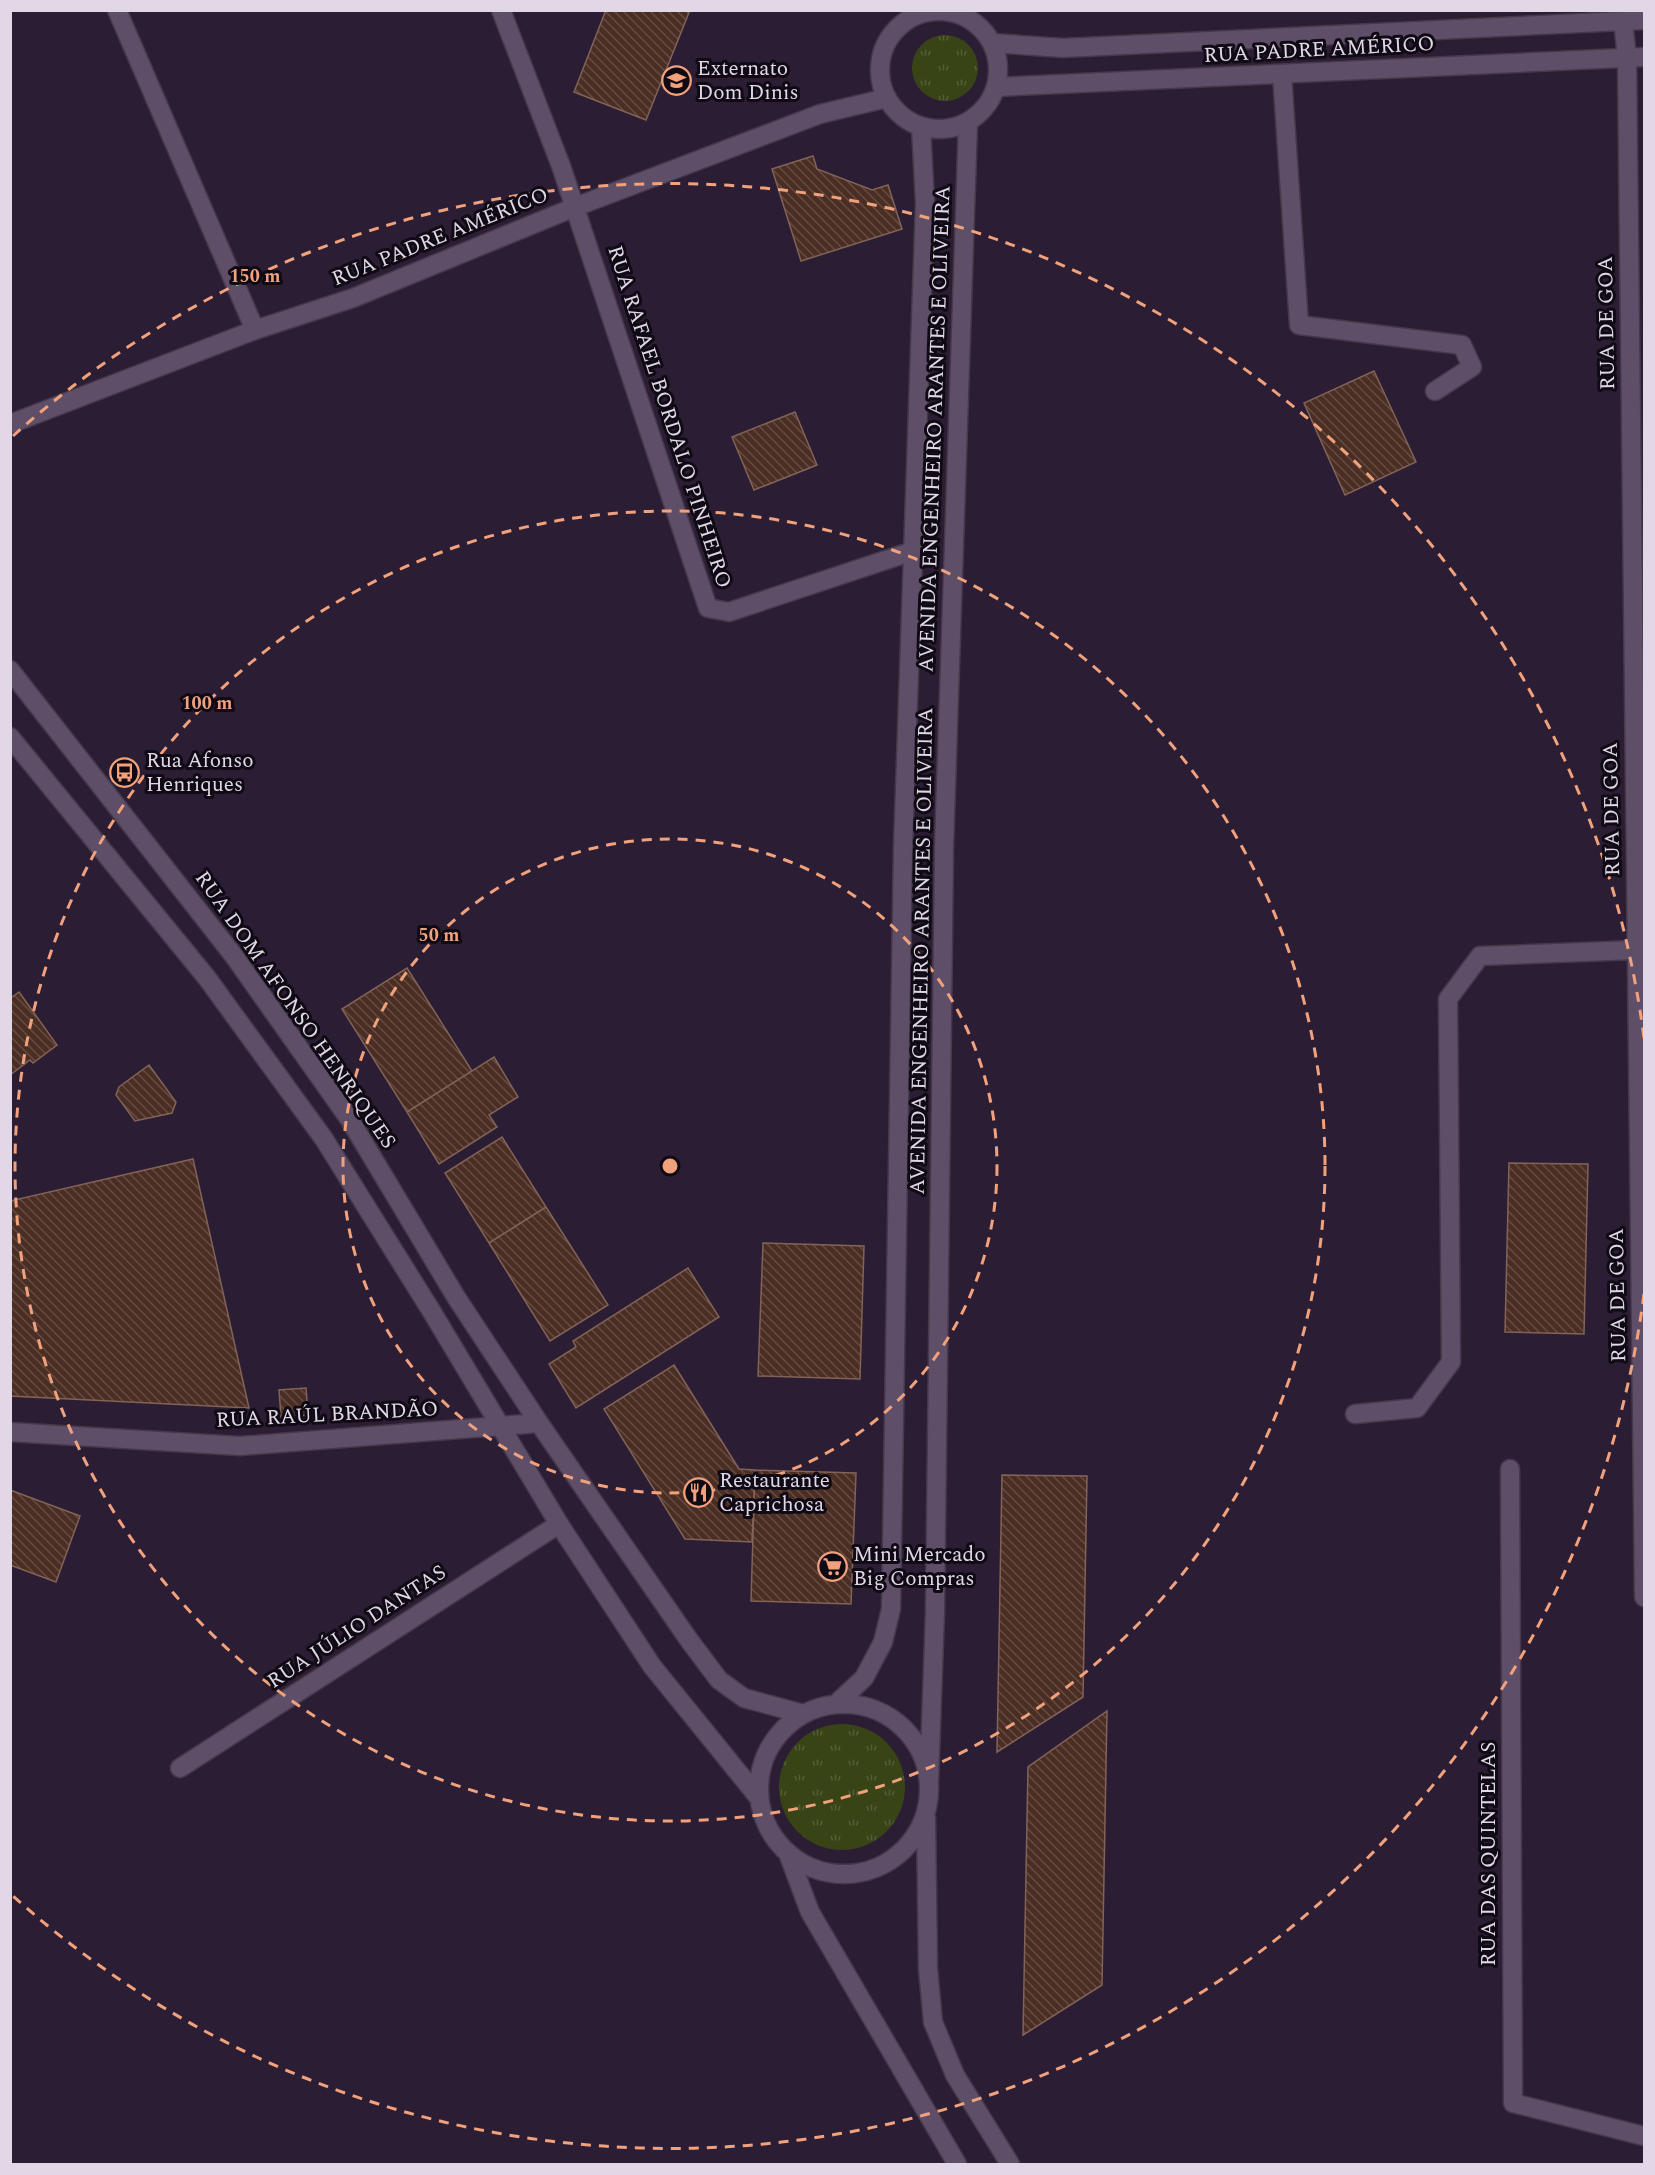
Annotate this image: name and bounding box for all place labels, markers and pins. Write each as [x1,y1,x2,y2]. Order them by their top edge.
place label: Externato Dom Dinis [697,53,799,109]
school or university icon: Externato Dom Dinis [660,65,692,97]
place label: Rua Afonso Henriques [146,745,254,801]
bus stop icon: Rua Afonso Henriques [109,757,141,789]
centre of rings [660,1156,680,1176]
place label: Restaurante Caprichosa [719,1465,830,1521]
restaurant icon: Restaurante Caprichosa [682,1477,714,1509]
place label: Mini Mercado Big Compras [853,1539,986,1595]
supermarket icon: Mini Mercado Big Compras [816,1551,848,1583]

